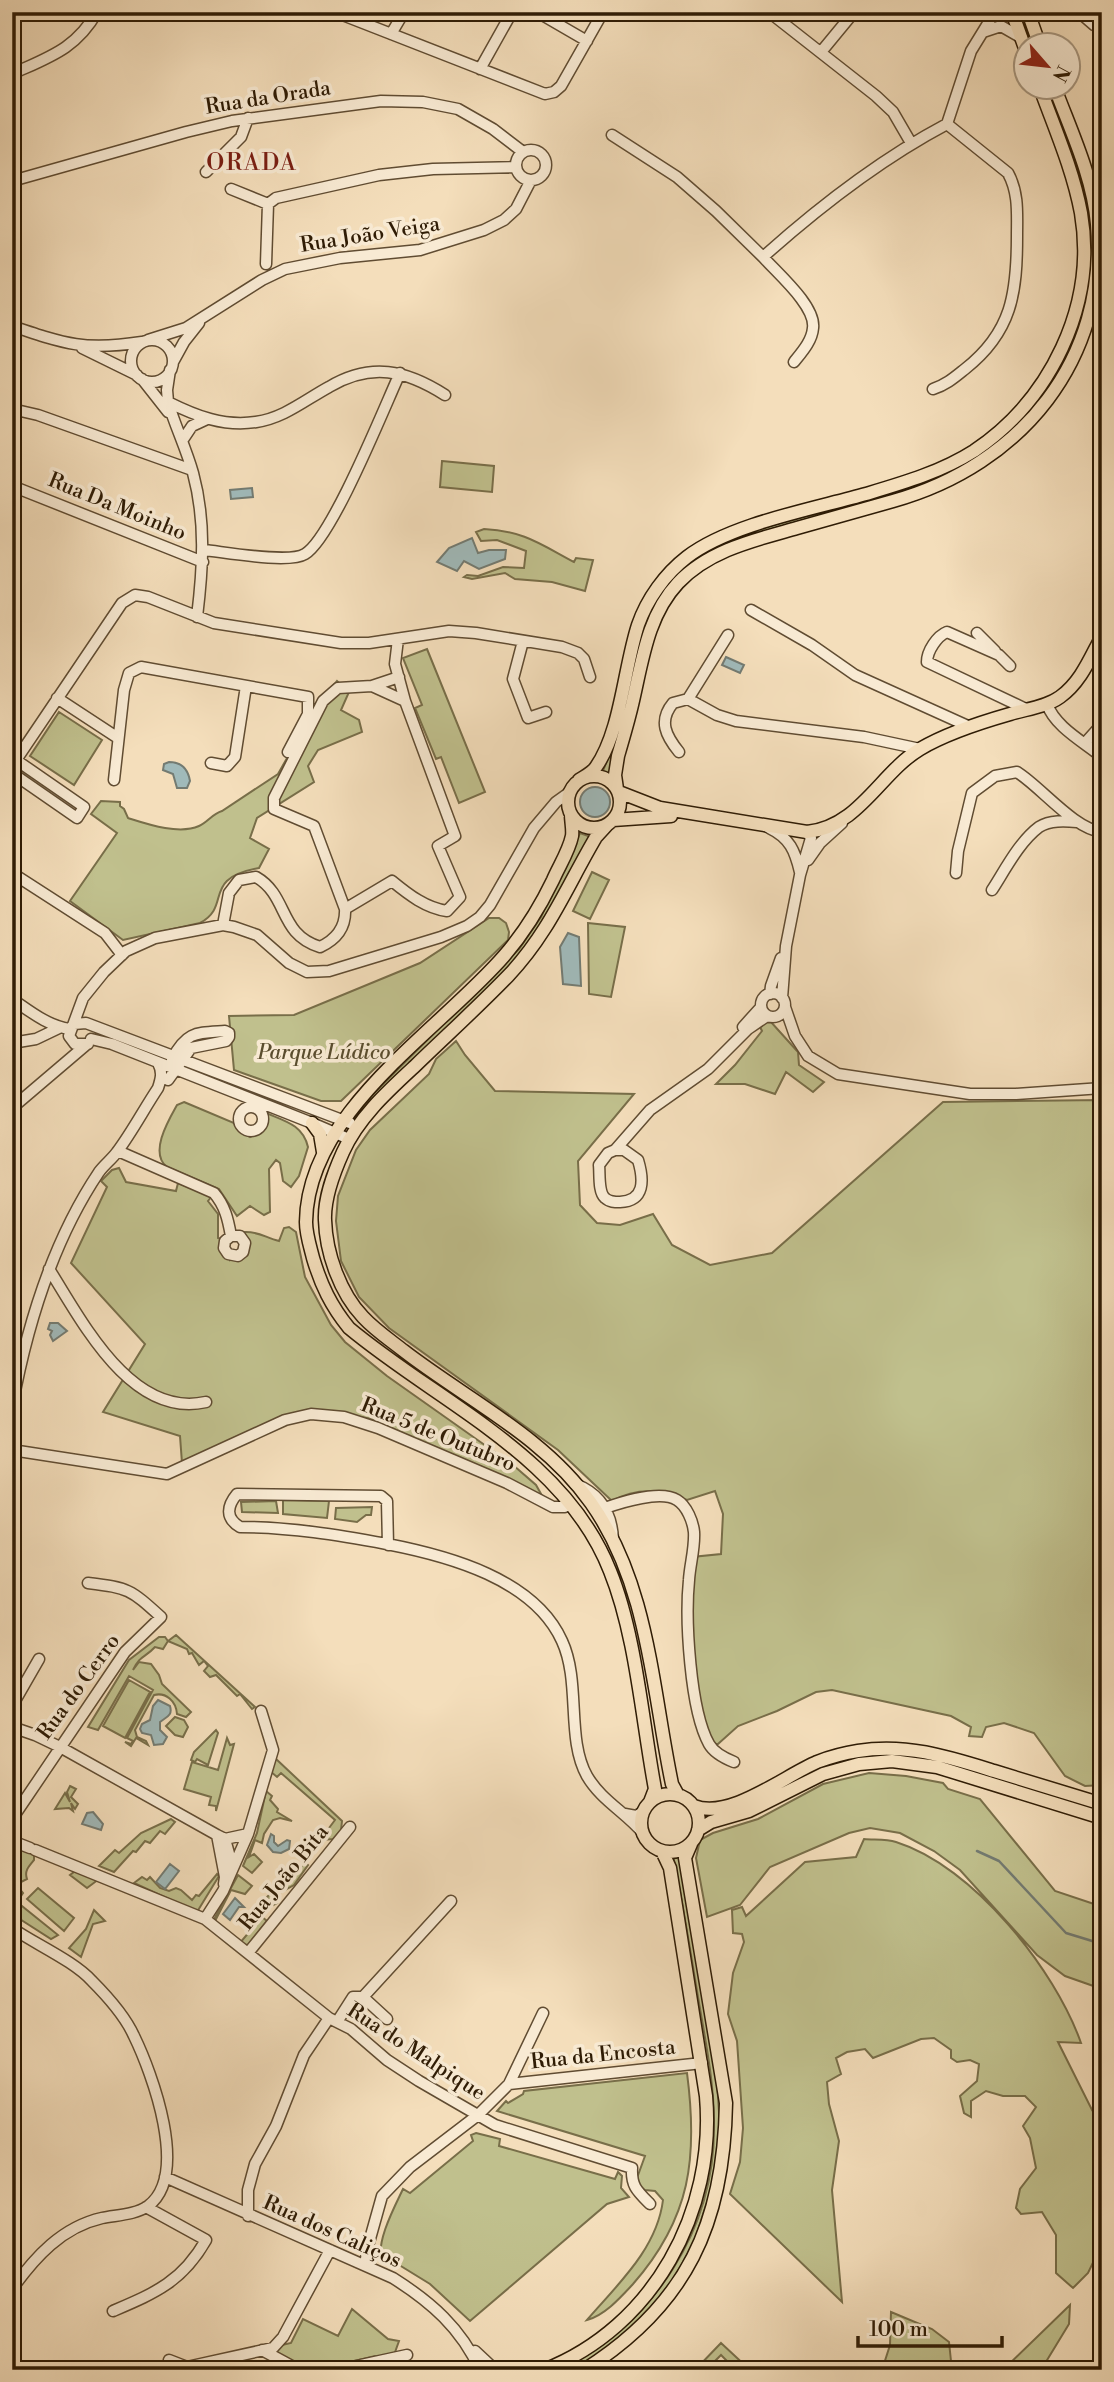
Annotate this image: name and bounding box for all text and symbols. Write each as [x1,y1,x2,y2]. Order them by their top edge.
north arrow [1012,32,1082,102]
text: N [1047,61,1075,86]
street label: Rua da Orada [203,75,333,121]
district label: ORADA [206,149,298,177]
street label: Rua João Veiga [298,211,442,259]
street label: Rua Da Moinho [44,467,190,547]
park label: Parque Lúdico [256,1040,391,1066]
street label: Rua 5 de Outubro [357,1392,519,1478]
street label: Rua do Cerro [32,1629,126,1745]
street label: Rua João Bita [233,1819,335,1936]
street label: Rua do Malpique [342,1998,490,2106]
street label: Rua da Encosta [529,2034,677,2076]
street label: Rua dos Caliços [259,2190,405,2274]
scale bar [858,2305,1002,2349]
text: 100 m [869,2317,928,2343]

